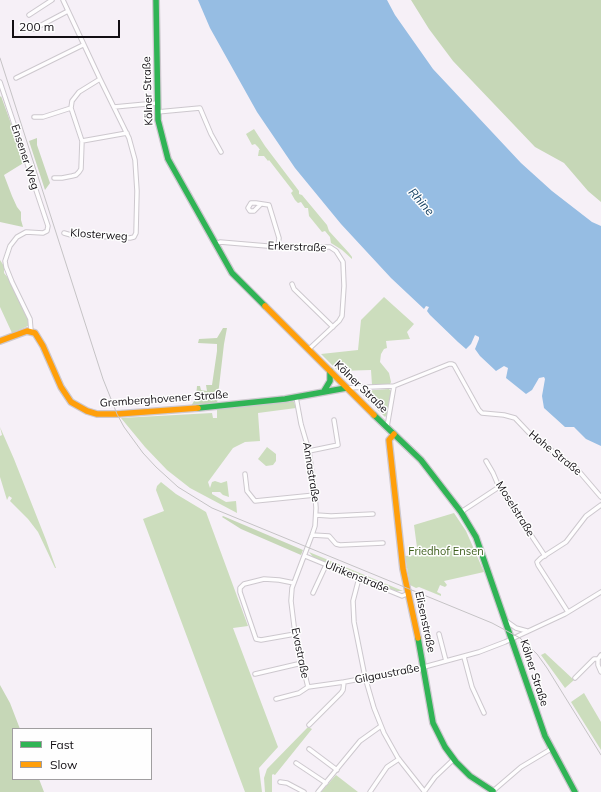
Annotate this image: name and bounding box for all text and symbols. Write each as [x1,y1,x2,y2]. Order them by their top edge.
scale bar [14,12,122,38]
text: 200 m [19,19,54,34]
street label: Kölner Straße [140,56,156,126]
street label: Ensener Weg [8,123,42,191]
water label: Rhine [405,185,437,219]
street label: Klosterweg [70,226,128,244]
street label: Erkerstraße [267,239,327,255]
street label: Kölner Straße [332,358,390,416]
street label: Gremberghovener Straße [99,388,229,410]
street label: Hohe Straße [526,428,584,478]
street label: Annastraße [300,441,322,503]
street label: Moselstraße [493,479,537,539]
park label: Friedhof Ensen [408,545,484,559]
street label: Ulrikenstraße [323,558,391,596]
street label: Elisenstraße [412,590,438,654]
street label: Evastraße [288,626,312,680]
street label: Kölner Straße [517,638,551,708]
street label: Gilgaustraße [354,661,420,687]
legend [12,728,152,780]
text: Fast [50,737,74,752]
text: Slow [50,757,78,772]

